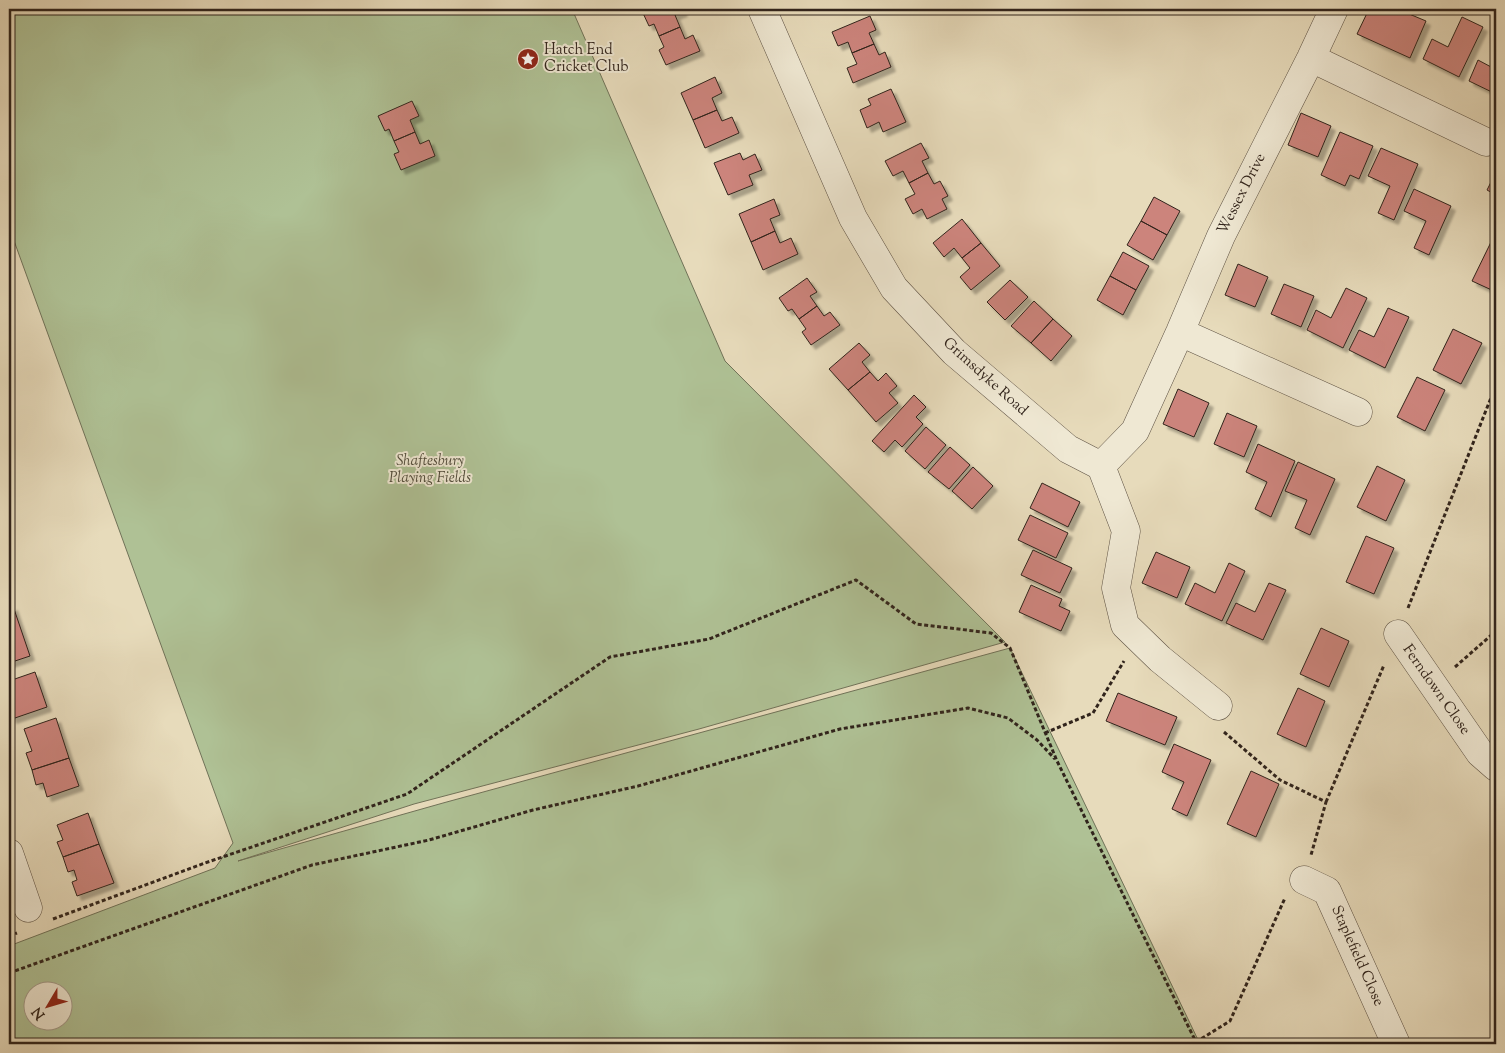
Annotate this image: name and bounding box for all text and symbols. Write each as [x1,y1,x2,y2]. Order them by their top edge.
place label: Hatch End Cricket Club [544,40,628,78]
place icon: Hatch End Cricket Club [516,47,540,71]
street label: Wessex Drive [1213,150,1271,238]
street label: Grimsdyke Road [938,333,1033,421]
park label: Shaftesbury Playing Fields [389,451,471,489]
street label: Ferndown Close [1397,641,1475,739]
street label: Staplefield Close [1325,902,1389,1010]
north arrow [22,980,72,1030]
text: N [28,1002,51,1023]

